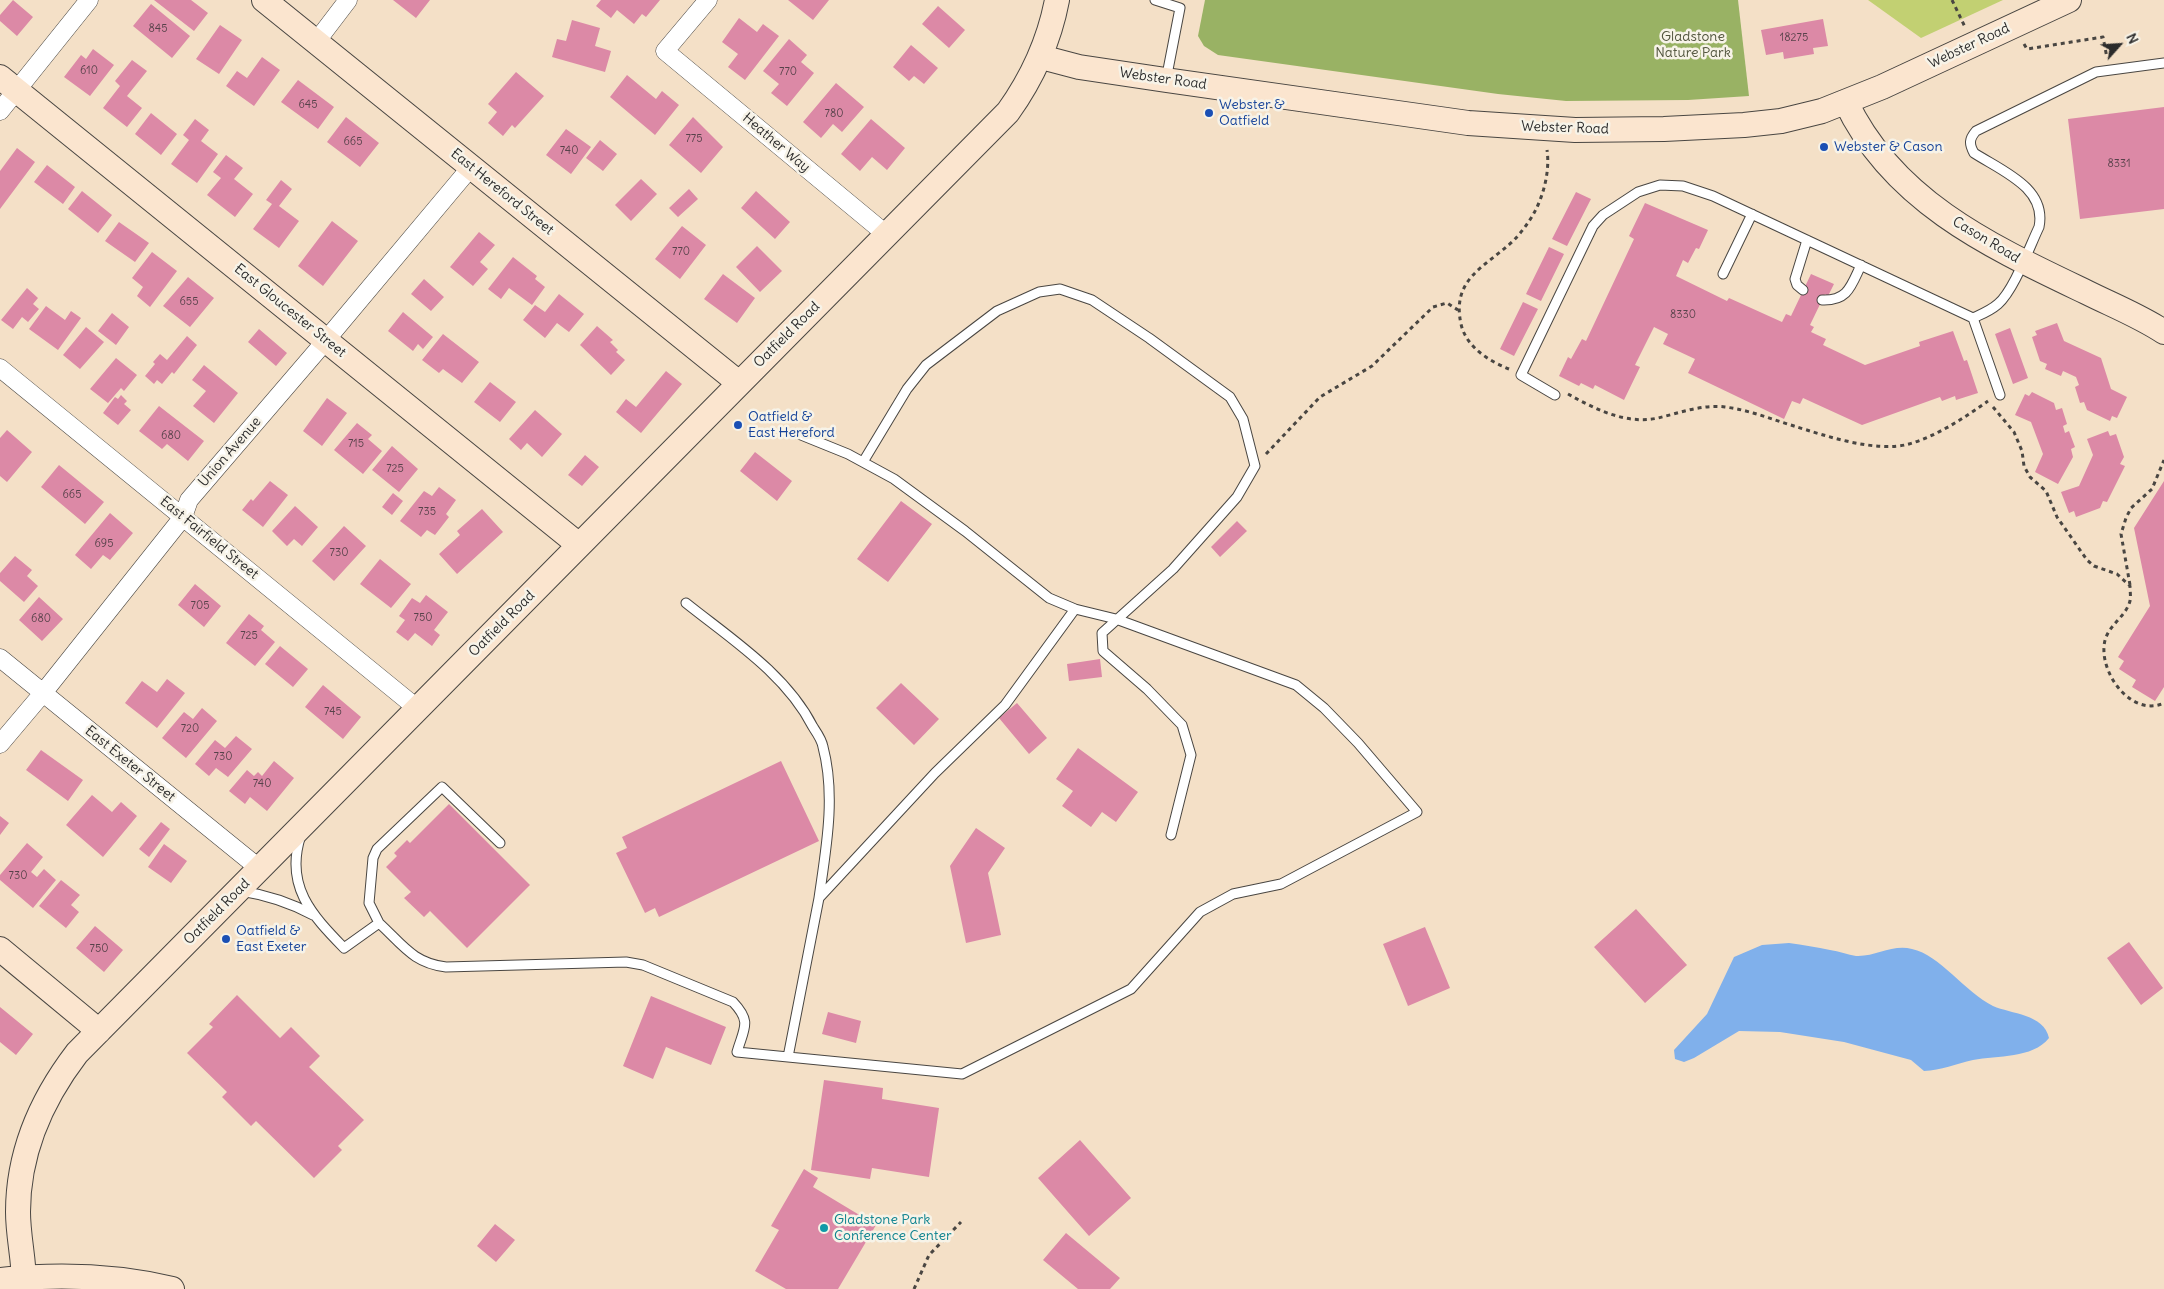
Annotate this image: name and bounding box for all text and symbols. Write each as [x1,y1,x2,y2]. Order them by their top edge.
street label: Webster Road [1926,20,2012,72]
north arrow [2094,20,2144,70]
house number: 845 [148,22,168,36]
park label: Gladstone Nature Park [1655,29,1731,62]
text: N [2122,30,2143,47]
house number: 18275 [1780,31,1808,45]
house number: 610 [80,64,98,78]
house number: 770 [779,65,797,79]
street label: Webster Road [1118,65,1208,93]
place label: Webster & Oatfield [1219,97,1285,130]
house number: 645 [298,98,318,112]
house number: 780 [825,107,843,121]
marker: Webster & Oatfield [1203,107,1215,119]
street label: Heather Way [739,110,813,176]
street label: Webster Road [1521,118,1609,138]
house number: 775 [685,132,703,146]
house number: 665 [343,135,363,149]
place label: Webster & Cason [1834,139,1942,155]
marker: Webster & Cason [1818,141,1830,153]
house number: 740 [560,144,578,158]
street label: East Hereford Street [447,145,557,239]
house number: 8331 [2107,157,2131,171]
street label: Cason Road [1949,213,2023,267]
house number: 770 [672,245,690,259]
street label: East Gloucester Street [231,261,349,361]
house number: 655 [180,295,198,309]
street label: Oatfield Road [751,299,823,371]
house number: 8330 [1670,308,1696,322]
place label: Oatfield & East Hereford [748,409,835,442]
street label: Union Avenue [195,414,265,490]
marker: Oatfield & East Hereford [732,419,744,431]
house number: 680 [161,429,181,443]
house number: 715 [348,437,364,451]
house number: 725 [386,462,404,476]
house number: 665 [62,488,82,502]
street label: East Fairfield Street [156,493,262,583]
house number: 735 [418,505,436,519]
house number: 695 [95,537,113,551]
house number: 730 [330,546,348,560]
street label: Oatfield Road [466,588,538,660]
house number: 705 [191,599,209,613]
house number: 750 [414,611,432,625]
house number: 680 [31,612,51,626]
house number: 725 [240,629,258,643]
house number: 745 [324,705,342,719]
house number: 720 [181,722,199,736]
street label: East Exeter Street [82,723,178,805]
house number: 730 [214,750,232,764]
house number: 740 [253,777,271,791]
house number: 730 [9,869,27,883]
street label: Oatfield Road [181,876,253,948]
place label: Oatfield & East Exeter [236,923,306,956]
marker: Oatfield & East Exeter [220,933,232,945]
house number: 750 [90,942,108,956]
place label: Gladstone Park Conference Center [834,1212,952,1244]
marker: Gladstone Park Conference Center [818,1222,830,1234]

